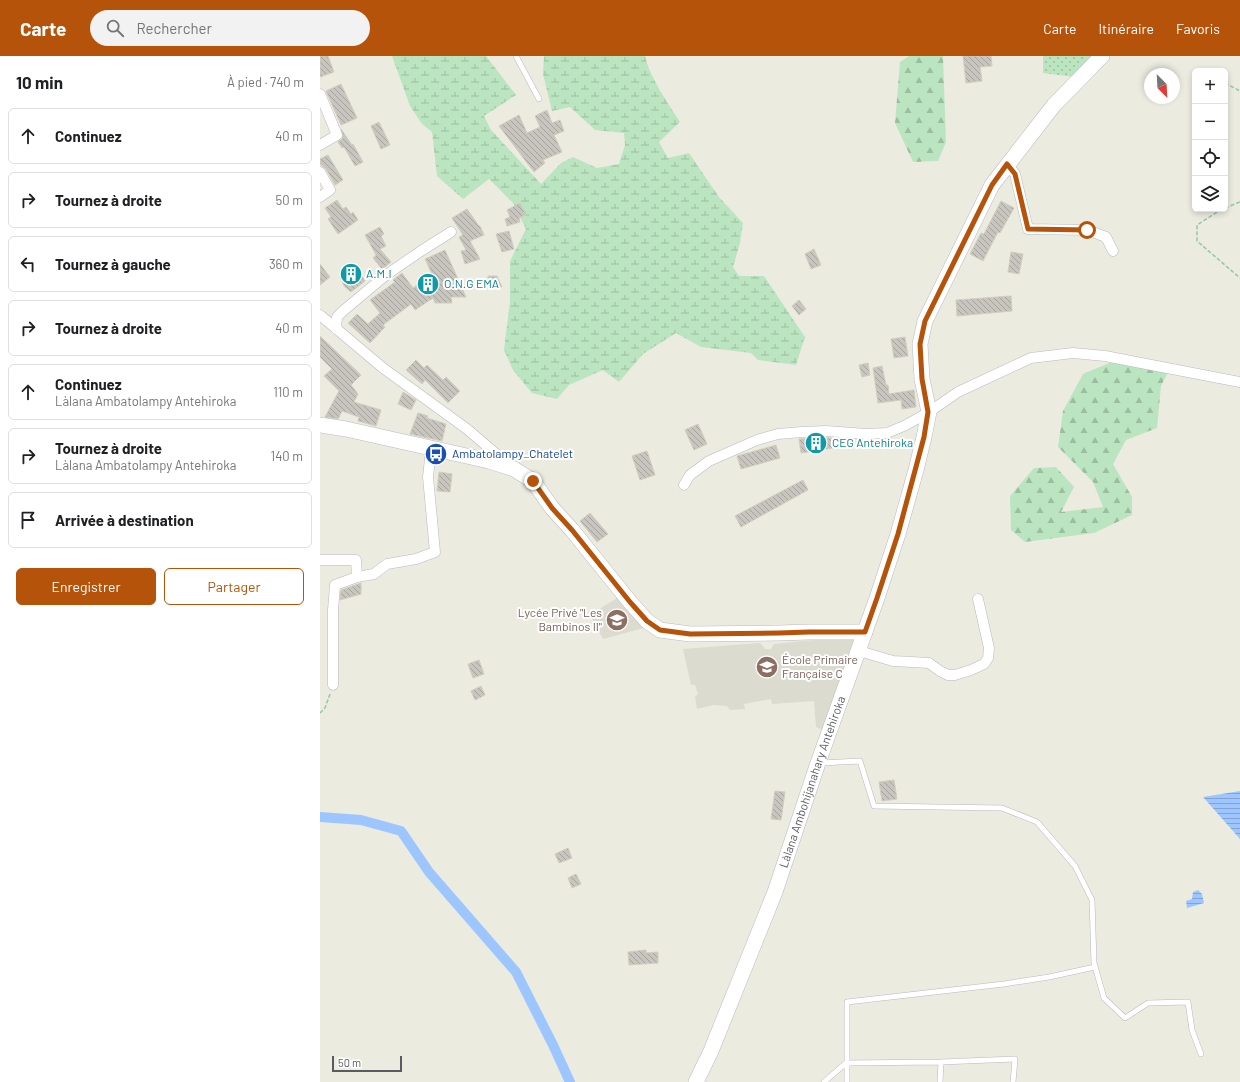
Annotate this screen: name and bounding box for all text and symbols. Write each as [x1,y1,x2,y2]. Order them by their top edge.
search box [90,10,370,46]
text: Carte [20,17,66,40]
icon: search [104,17,126,39]
text: Rechercher [136,19,212,37]
text: Carte [1043,20,1076,37]
text: Itinéraire [1098,20,1154,37]
text: Favoris [1176,20,1220,37]
north arrow [1144,68,1180,104]
map controls [1192,68,1228,212]
button: + [1192,68,1228,104]
text: 10 min [16,72,63,92]
text: À pied · 740 m [227,74,304,90]
button: − [1192,104,1228,140]
icon: ahead [17,125,39,147]
text: Continuez [55,127,122,145]
text: 40 m [275,128,303,144]
button: locate [1192,140,1228,176]
button: layers [1192,176,1228,212]
icon: right [17,189,39,211]
text: Tournez à droite [55,191,162,209]
text: 50 m [276,192,303,208]
route start [1078,221,1096,239]
icon: left [17,253,39,275]
text: Tournez à gauche [55,255,171,273]
text: 360 m [269,256,303,272]
building icon: A.M.I [338,261,364,287]
place label: A.M.I [366,266,392,280]
building icon: O.N.G EMA [415,271,441,297]
place label: O.N.G EMA [444,276,499,290]
icon: right [17,317,39,339]
text: Tournez à droite [55,319,162,337]
text: 40 m [275,320,303,336]
text: Continuez [55,375,122,393]
icon: ahead [17,381,39,403]
text: 110 m [273,384,303,400]
text: Làlana Ambatolampy Antehiroka [55,393,236,409]
building icon: CEG Antehiroka [803,430,829,456]
place label: CEG Antehiroka [832,435,913,449]
text: Tournez à droite [55,439,162,457]
bus stop icon: Ambatolampy_Chatelet [423,441,449,467]
icon: right [17,445,39,467]
place label: Ambatolampy_Chatelet [452,446,573,460]
text: 140 m [271,448,303,464]
text: Làlana Ambatolampy Antehiroka [55,457,236,473]
route end [524,472,542,490]
icon: arrive [17,509,39,531]
text: Arrivée à destination [55,511,194,529]
button: Enregistrer [16,568,156,605]
button: Partager [164,568,304,605]
place label: Lycée Privé "Les Bambinos II" [518,605,602,633]
school or university icon: Lycée Privé "Les Bambinos II" [604,607,630,633]
place label: École Primaire Française C [782,652,858,680]
school or university icon: École Primaire Française C [754,654,780,680]
street label: Làlana Ambohijanahary Antehiroka [776,694,847,869]
scale bar [332,1054,402,1073]
text: 50 m [338,1056,361,1069]

